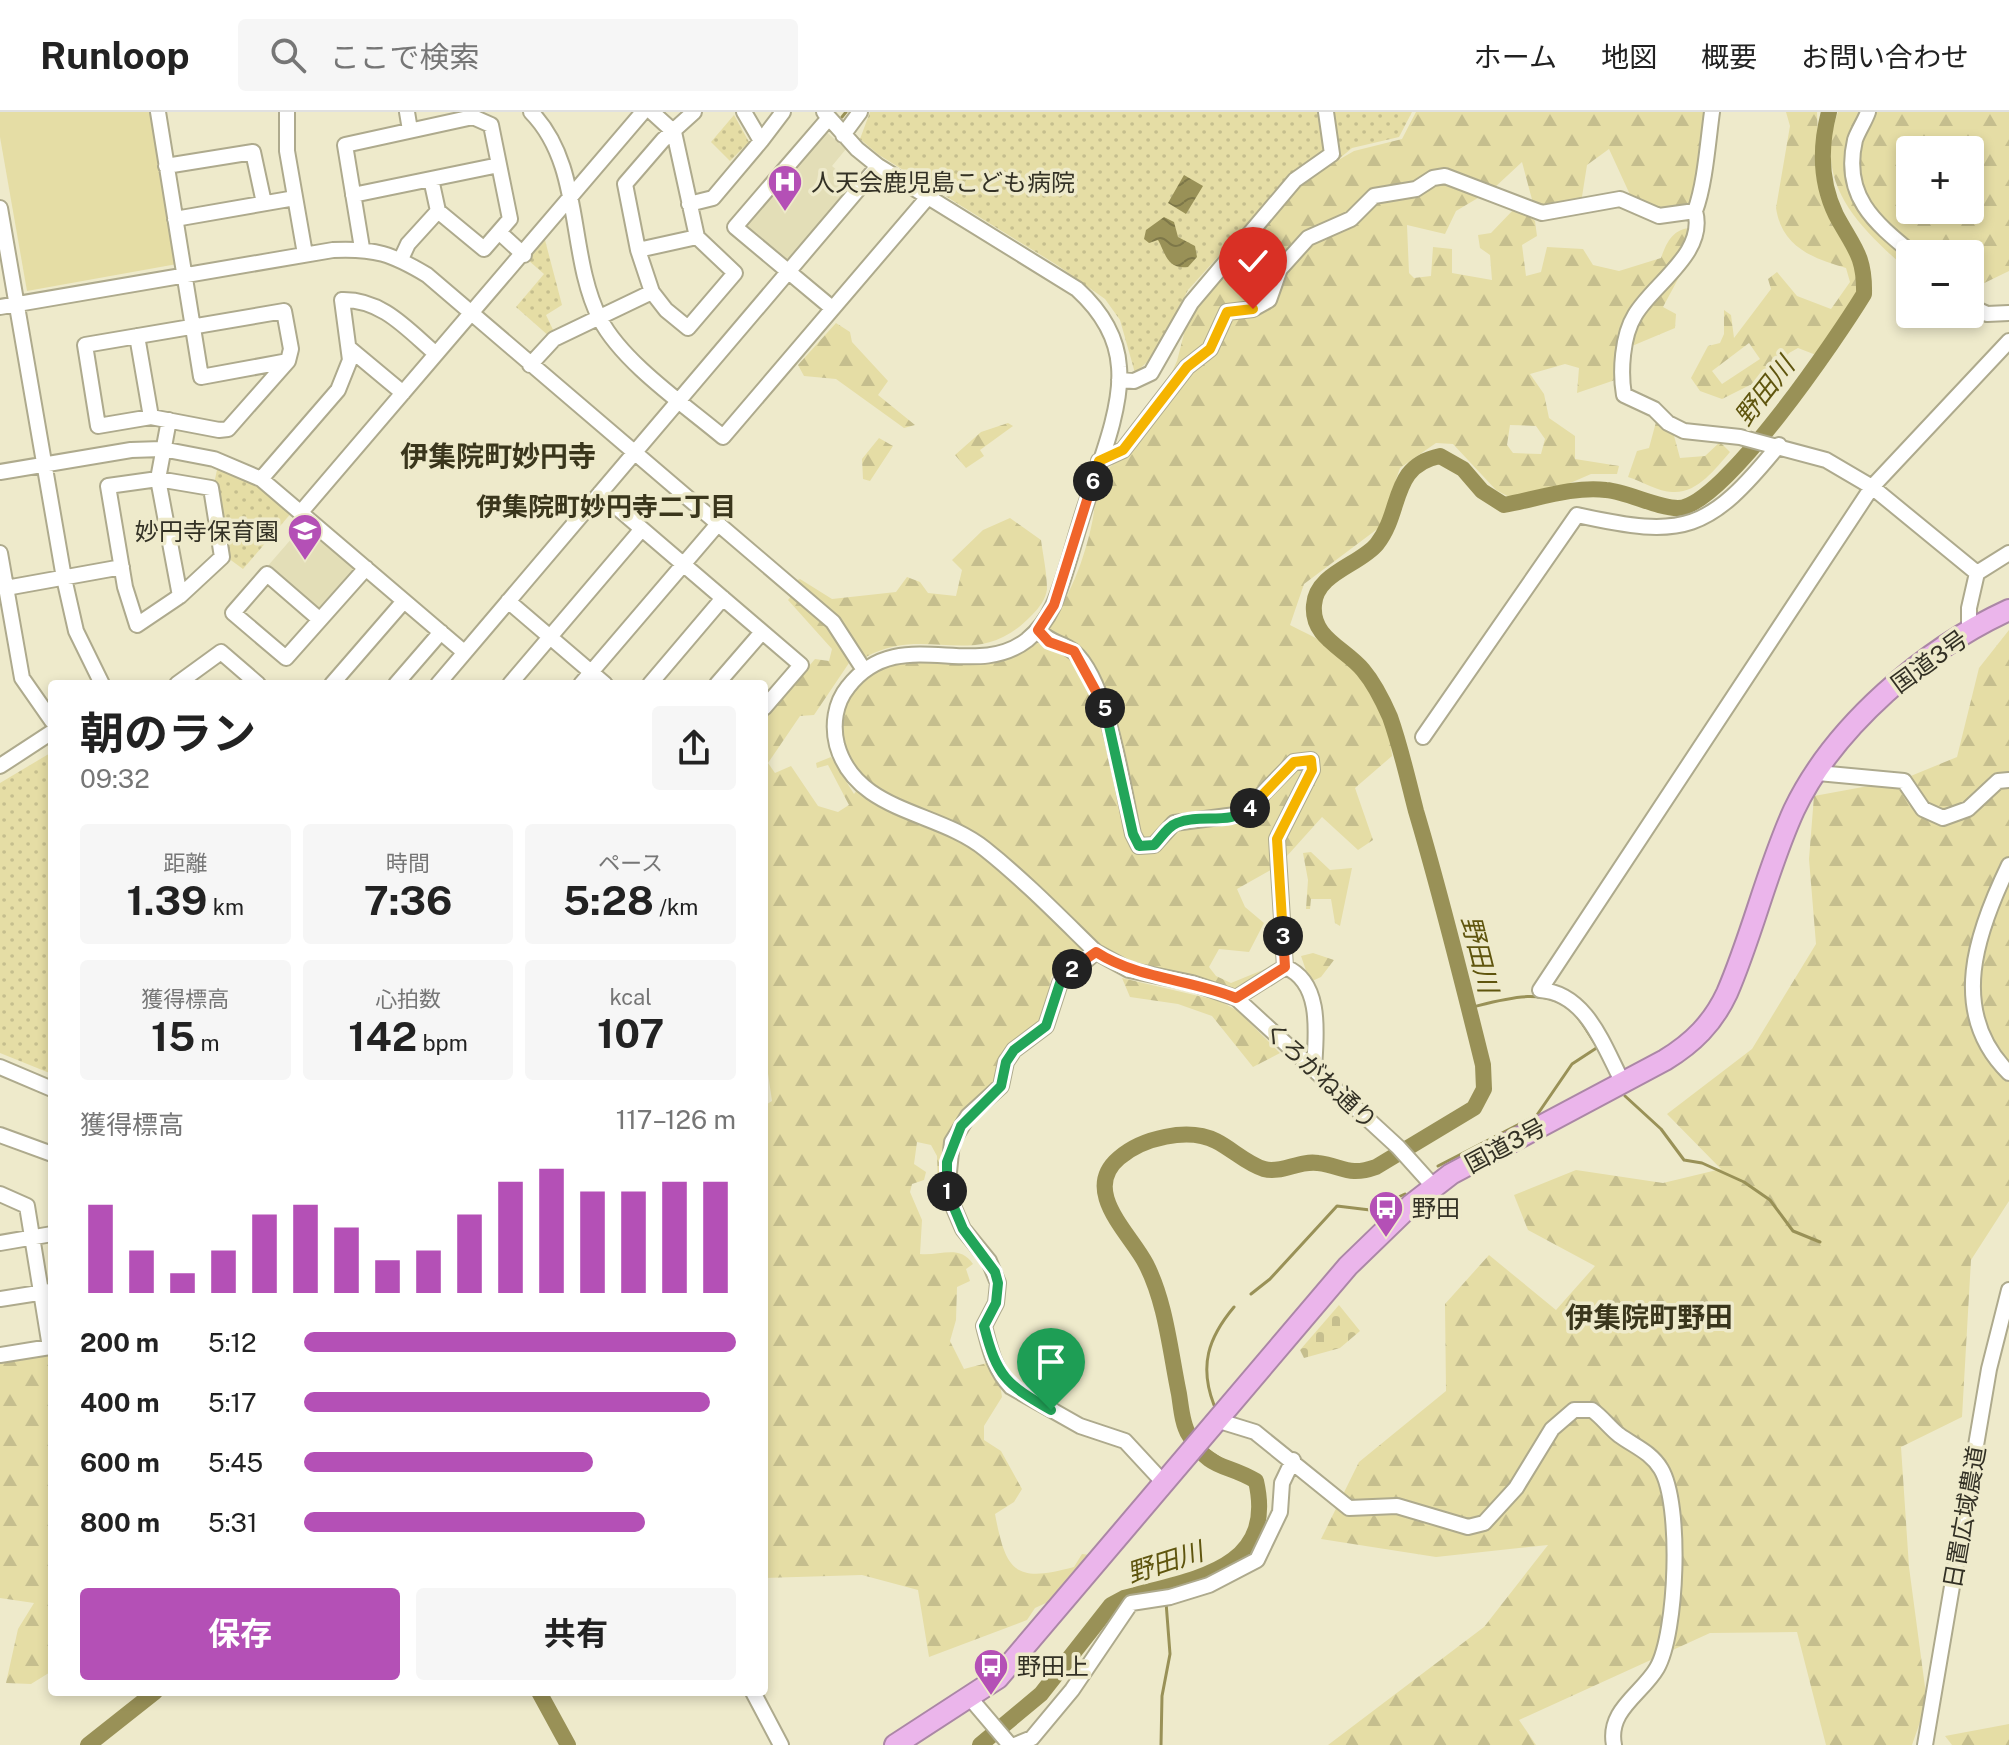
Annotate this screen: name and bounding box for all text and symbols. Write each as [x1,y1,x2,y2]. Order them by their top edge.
search box [238,19,798,91]
text: Runloop [40,33,190,78]
icon: search [266,33,310,77]
text: ここで検索 [330,39,480,75]
text: ホーム [1474,40,1557,73]
text: 地図 [1601,40,1657,73]
text: 概要 [1701,40,1757,73]
text: お問い合わせ [1801,40,1969,73]
map controls [1896,136,1984,328]
button: + [1896,136,1984,224]
hospital icon: 人天会鹿児島こども病院 [766,163,804,213]
place label: 人天会鹿児島こども病院 [811,168,1075,196]
pin [1219,227,1287,309]
icon: check [1231,239,1275,283]
button: − [1896,240,1984,328]
water label: 野田川 [1728,348,1802,431]
district label: 伊集院町妙円寺 [400,439,596,472]
pin: 6 [1073,461,1113,501]
text: 6 [1086,468,1100,494]
district label: 伊集院町妙円寺二丁目 [476,491,736,522]
school or university icon: 妙円寺保育園 [286,512,324,562]
place label: 妙円寺保育園 [135,517,279,545]
street label: 国道3号 [1886,624,1972,698]
pin: 5 [1085,688,1125,728]
text: 5 [1098,695,1112,721]
button: share [652,706,736,790]
text: 朝のラン [80,707,256,759]
text: 09:32 [80,763,150,794]
pin: 4 [1230,788,1270,828]
text: 4 [1243,795,1257,821]
text: 距離 [163,850,207,876]
text: 時間 [386,850,430,876]
text: ペース [598,850,663,876]
text: 1.39 [127,877,207,924]
text: 7:36 [364,877,452,924]
text: 5:28 [563,877,654,924]
text: km [207,894,244,920]
text: /km [654,894,698,920]
water label: 野田川 [1456,912,1505,998]
pin: 3 [1263,916,1303,956]
text: 3 [1276,923,1290,949]
pin: 2 [1052,949,1092,989]
text: 2 [1065,956,1079,982]
text: kcal [609,984,652,1010]
text: 獲得標高 [141,986,229,1012]
text: 心拍数 [375,986,441,1012]
text: 107 [597,1010,664,1057]
text: 15 [151,1013,195,1060]
text: 142 [348,1013,417,1060]
street label: くろがね通り [1259,1016,1383,1134]
text: m [195,1030,220,1056]
text: bpm [417,1030,468,1056]
text: 117–126 m [616,1104,736,1135]
text: 獲得標高 [80,1109,184,1140]
street label: 国道3号 [1460,1112,1550,1178]
pin: 1 [927,1171,967,1211]
text: 1 [942,1178,952,1204]
bus stop icon: 野田 [1367,1189,1405,1239]
place label: 野田 [1412,1194,1460,1222]
district label: 伊集院町野田 [1565,1300,1733,1333]
text: 200 m [80,1327,159,1358]
text: 5:12 [208,1327,257,1358]
pin [1017,1328,1085,1410]
icon: arrive [1029,1340,1073,1384]
text: 400 m [80,1387,160,1418]
text: 5:17 [208,1387,257,1418]
street label: 日置広域農道 [1938,1444,1990,1590]
text: 600 m [80,1447,160,1478]
text: 5:45 [208,1447,263,1478]
text: 800 m [80,1507,160,1538]
text: 5:31 [208,1507,257,1538]
water label: 野田川 [1123,1534,1210,1589]
button: 保存 [80,1588,400,1680]
button: 共有 [416,1588,736,1680]
bus stop icon: 野田上 [972,1647,1010,1697]
place label: 野田上 [1017,1652,1089,1680]

